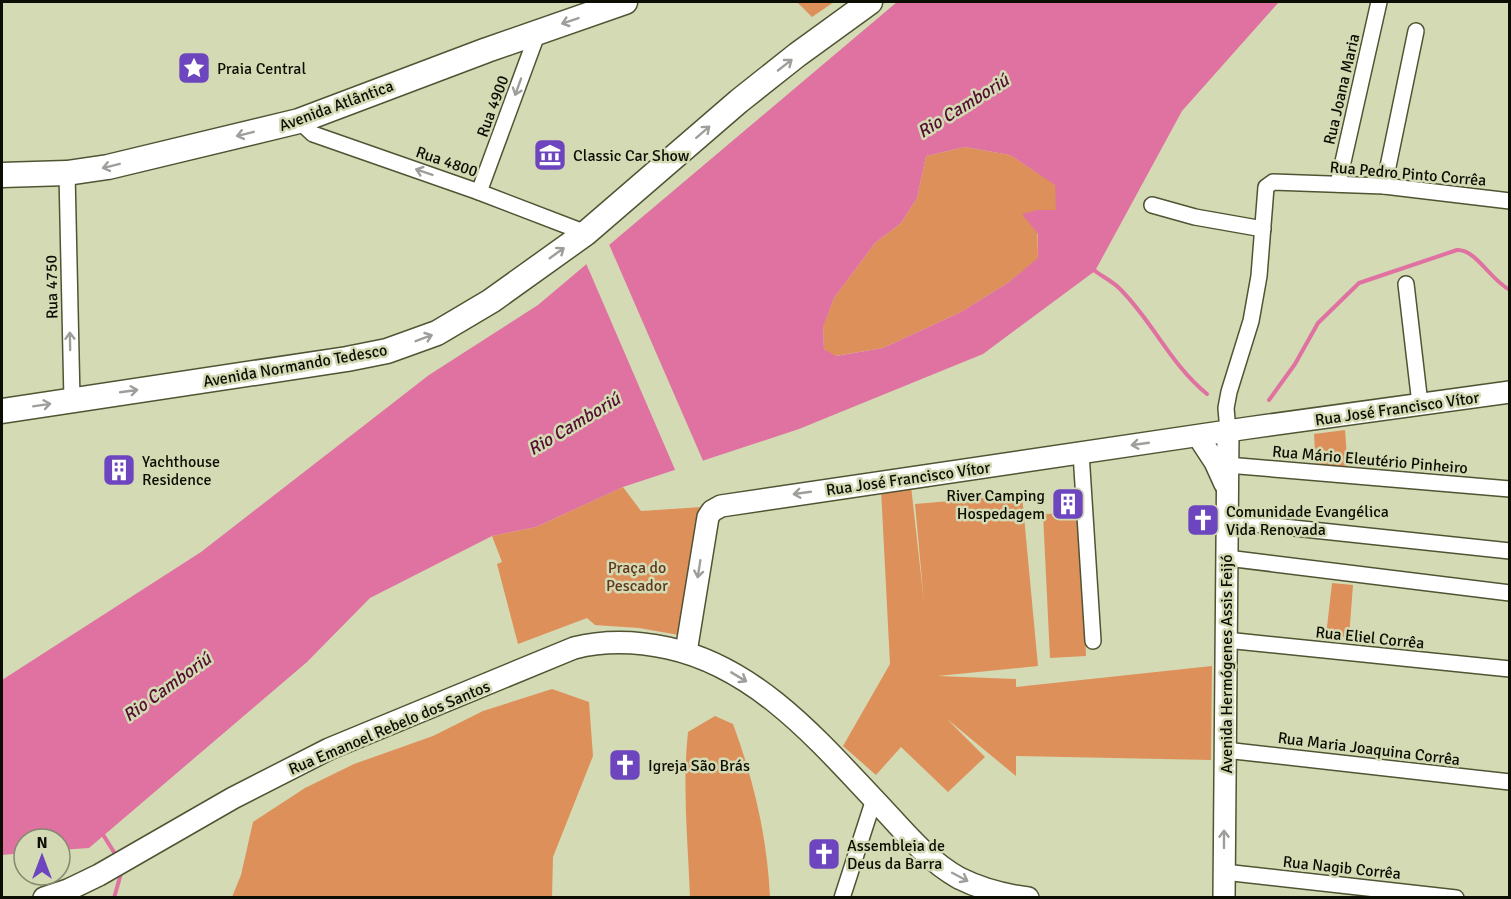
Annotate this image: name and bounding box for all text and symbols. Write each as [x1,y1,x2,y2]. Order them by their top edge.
one-way arrow [561,16,580,27]
street label: Rua Joana Maria [1319,32,1364,147]
place icon: Praia Central [176,50,212,86]
one-way arrow [776,58,792,71]
place label: Praia Central [217,59,306,79]
water label: Rio Camboriú [913,69,1014,143]
street label: Rua 4900 [473,73,513,140]
street label: Avenida Atlântica [276,76,396,136]
one-way arrow [512,77,523,96]
one-way arrow [695,125,710,139]
one-way arrow [236,129,255,141]
museum icon: Classic Car Show [532,137,568,173]
street label: Rua 4800 [413,142,480,182]
place label: Classic Car Show [573,146,690,166]
street label: Rua Pedro Pinto Corrêa [1329,157,1487,191]
one-way arrow [102,160,121,172]
one-way arrow [415,166,434,177]
one-way arrow [549,247,565,259]
street label: Rua 4750 [41,255,63,319]
one-way arrow [64,332,76,352]
one-way arrow [414,332,433,343]
street label: Avenida Normando Tedesco [202,340,389,392]
one-way arrow [119,386,139,397]
water label: Rio Camboriú [524,387,625,460]
street label: Rua José Francisco Vítor [1314,388,1481,430]
one-way arrow [31,399,51,410]
one-way arrow [1131,438,1151,449]
street label: Rua Mário Eleutério Pinheiro [1271,441,1469,479]
building icon: Yachthouse Residence [101,452,137,488]
place label: Yachthouse Residence [142,452,220,490]
street label: Rua José Francisco Vítor [825,458,992,500]
place label: River Camping Hospedagem [946,486,1045,524]
building icon: River Camping Hospedagem [1050,486,1086,522]
one-way arrow [792,488,812,499]
church icon: Comunidade Evangélica Vida Renovada [1185,502,1221,538]
place label: Comunidade Evangélica Vida Renovada [1226,502,1389,540]
street label: Avenida Hermógenes Assis Feijó [1217,555,1237,773]
park label: Praça do Pescador [606,558,668,596]
one-way arrow [694,559,705,579]
street label: Rua Eliel Corrêa [1314,622,1425,654]
water label: Rio Camboriú [119,647,216,726]
one-way arrow [730,671,747,683]
street label: Rua Emanoel Rebelo dos Santos [286,676,493,779]
street label: Rua Maria Joaquina Corrêa [1277,728,1461,770]
church icon: Igreja São Brás [607,747,643,783]
place label: Igreja São Brás [648,756,750,776]
north arrow [12,827,72,887]
one-way arrow [1219,830,1230,850]
text: N [36,833,48,853]
church icon: Assembleia de Deus da Barra [806,836,842,872]
place label: Assembleia de Deus da Barra [847,836,945,874]
street label: Rua Nagib Corrêa [1282,852,1402,884]
one-way arrow [951,871,968,883]

